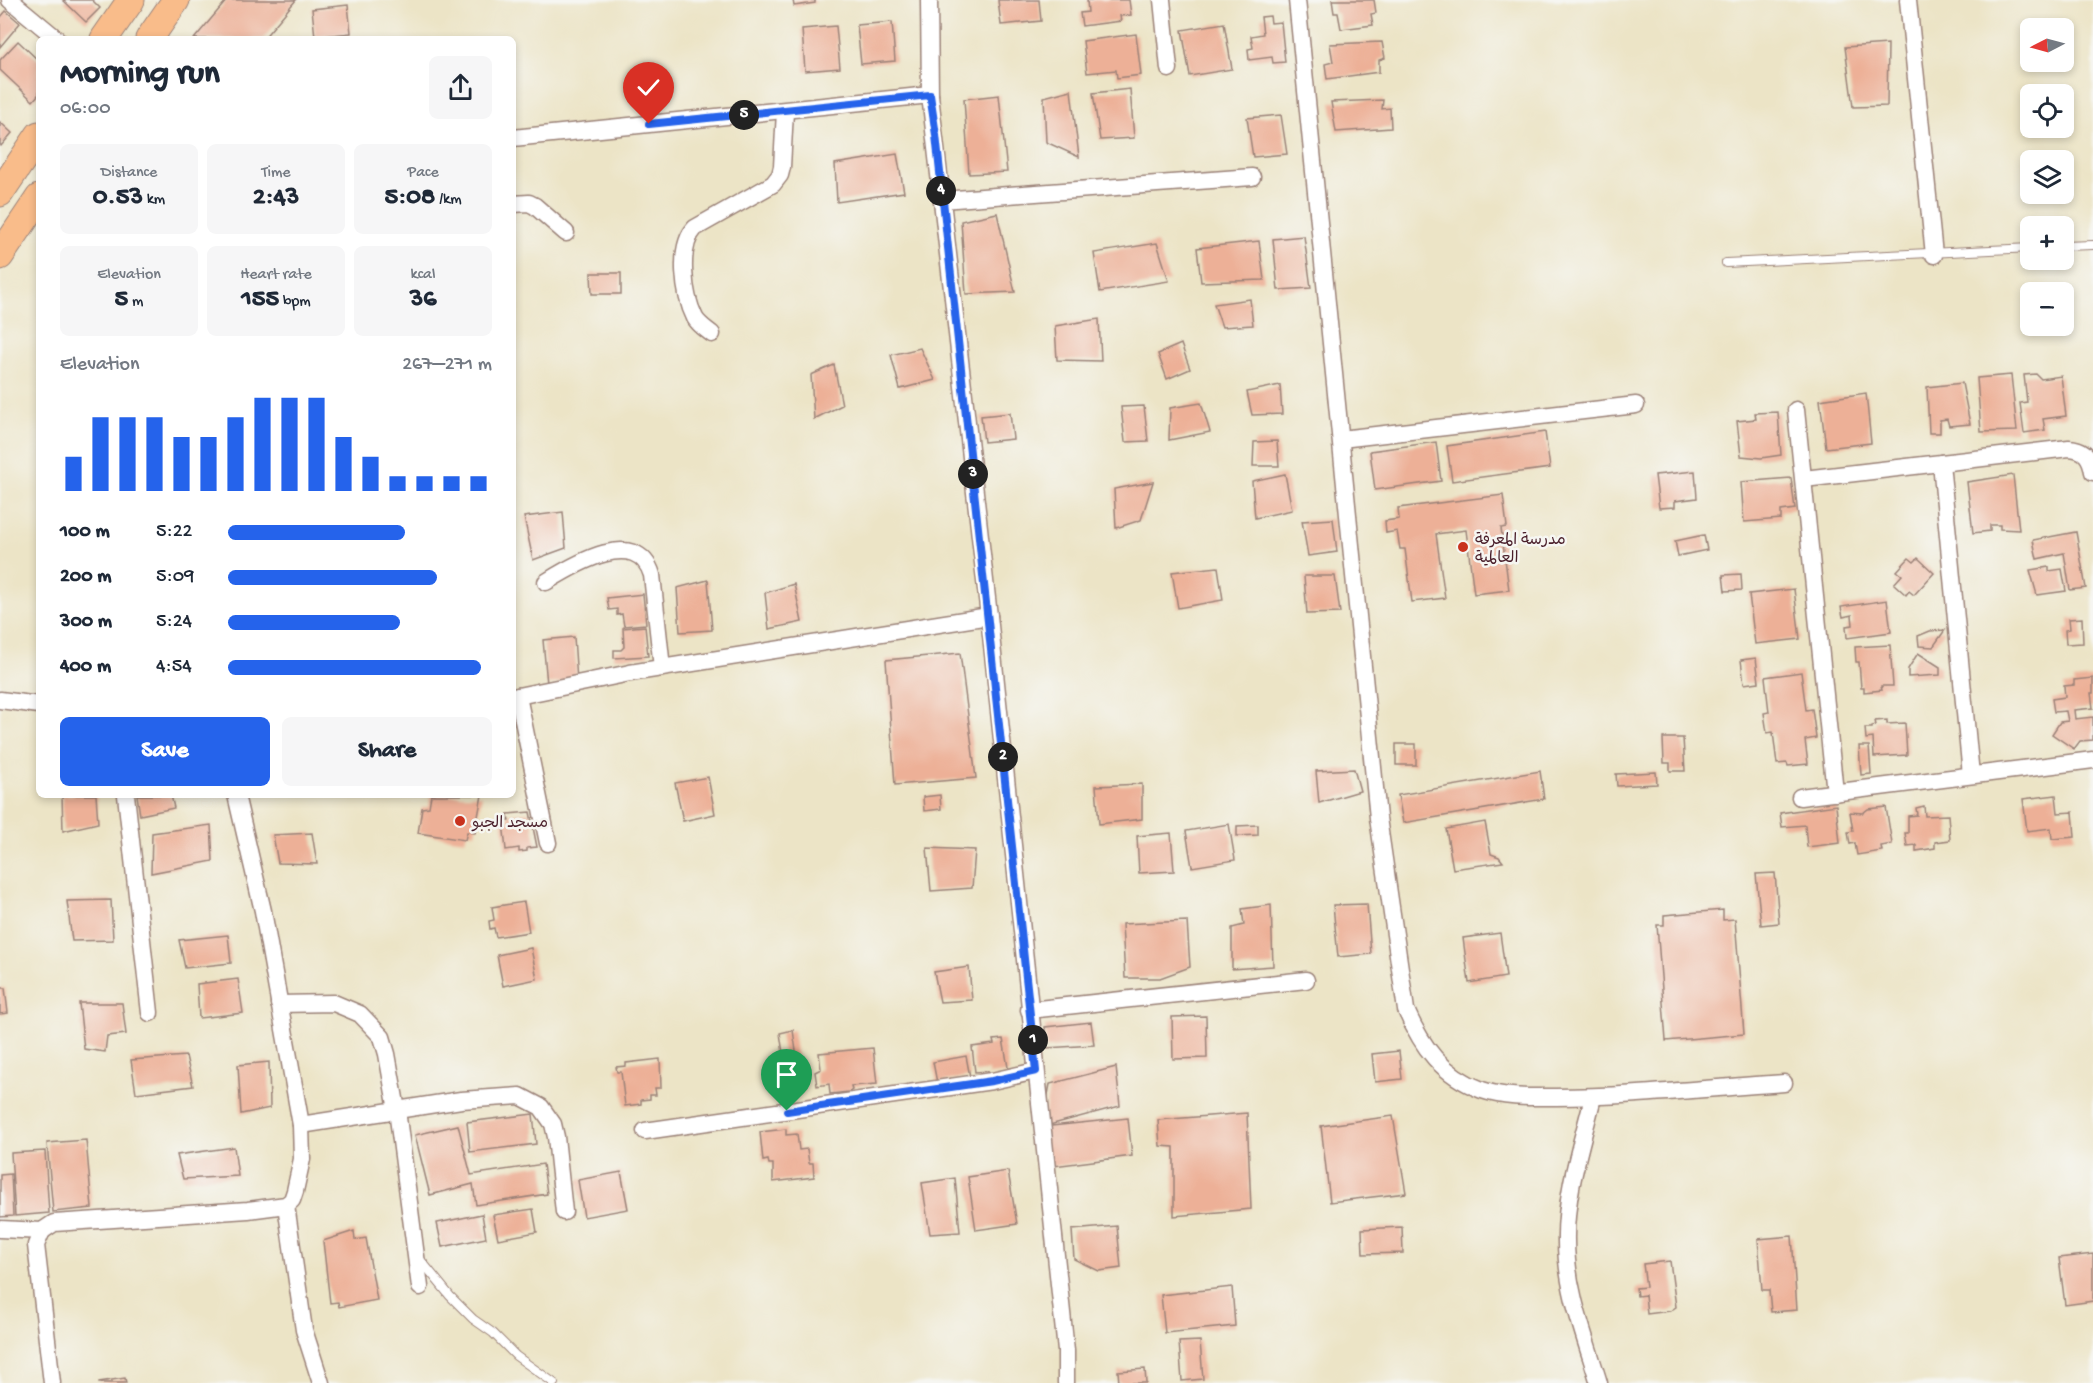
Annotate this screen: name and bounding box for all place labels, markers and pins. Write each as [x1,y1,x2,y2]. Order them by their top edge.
pin [623,62,674,124]
pin: 5 [729,100,759,130]
pin: 4 [926,176,956,206]
pin: 3 [958,459,988,489]
place label: مدرسة المعرفة العالمية [1475,531,1566,569]
marker: مدرسة المعرفة العالمية [1456,540,1470,554]
pin: 2 [988,742,1018,772]
marker: مسجد الجبو [453,814,467,828]
place label: مسجد الجبو [471,815,548,834]
pin: 1 [1018,1025,1048,1055]
pin [761,1049,812,1111]

